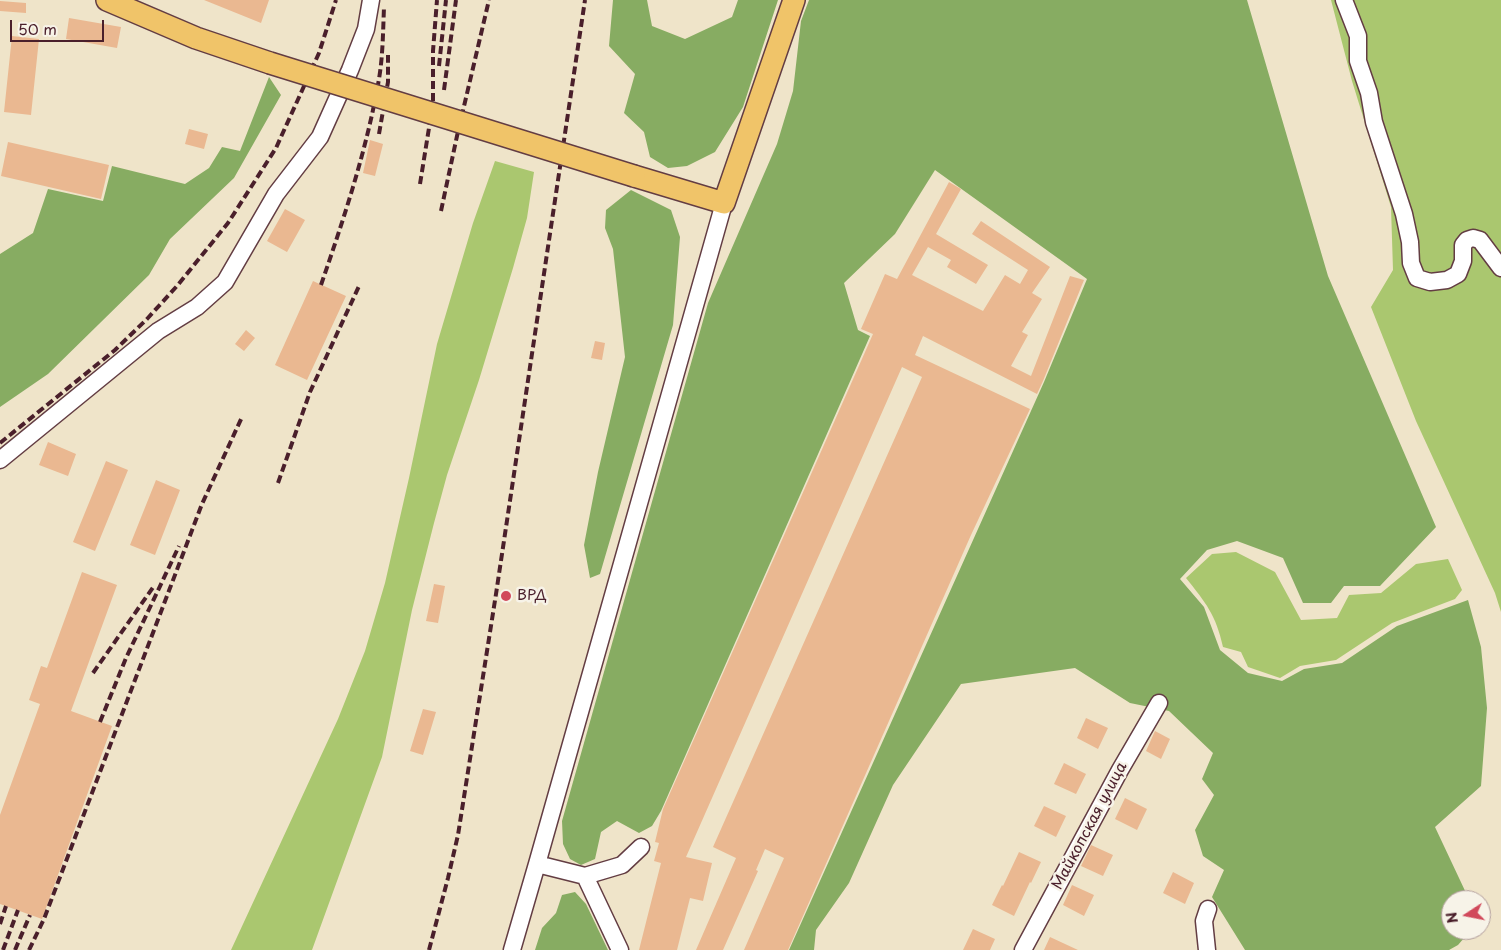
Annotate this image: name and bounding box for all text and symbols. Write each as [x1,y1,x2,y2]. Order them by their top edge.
scale bar [12,10,106,42]
text: 50 m [18,17,57,40]
place label: ВРД [517,587,547,605]
marker: ВРД [499,589,513,603]
street label: Майкопская улица [1049,759,1131,893]
north arrow [1441,890,1491,940]
text: N [1440,910,1463,925]

